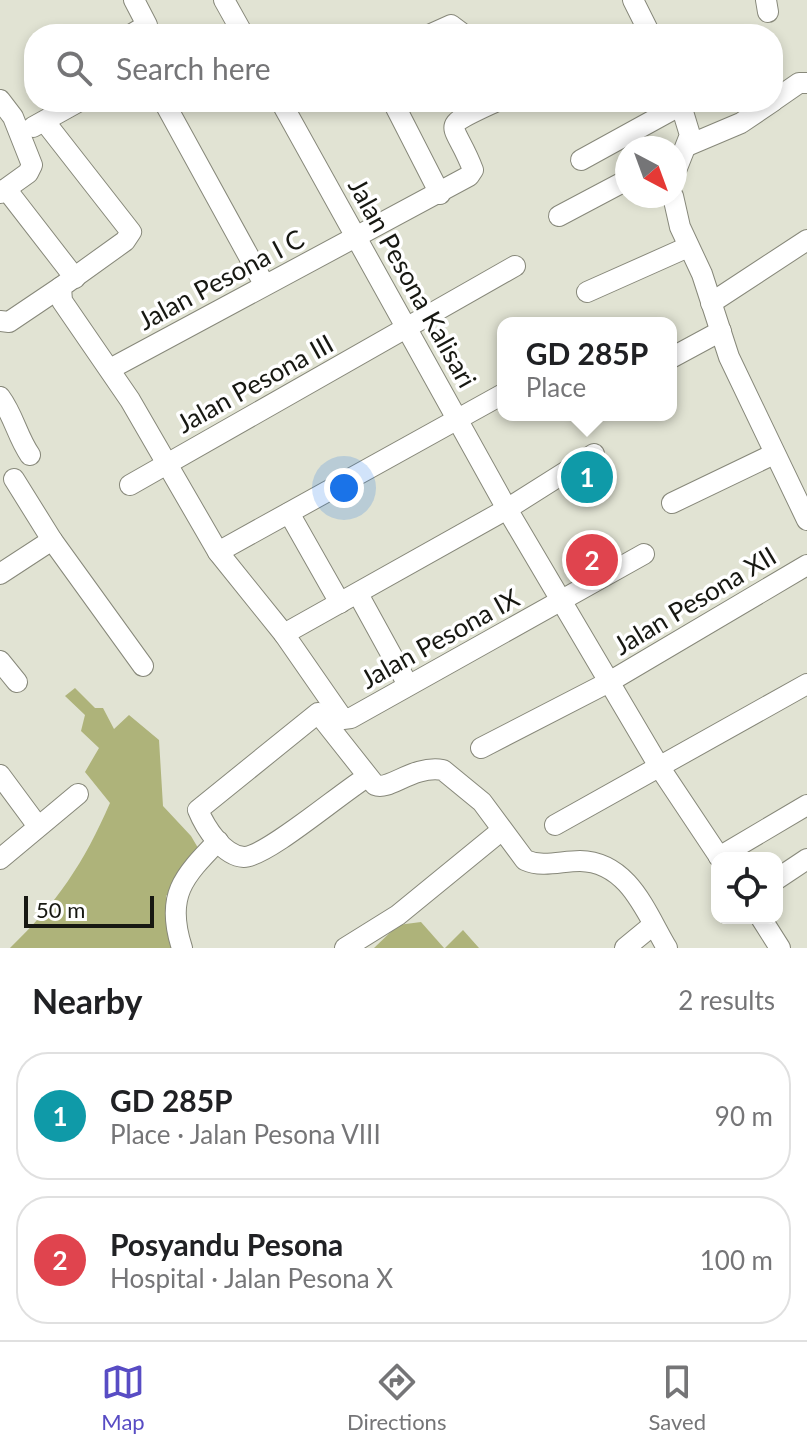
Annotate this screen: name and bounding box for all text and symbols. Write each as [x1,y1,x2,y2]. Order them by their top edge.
search box [24,24,783,112]
icon: search [52,46,96,90]
text: Search here [116,50,271,86]
north arrow [615,136,687,208]
street label: Jalan Pesona Kalisari [342,172,484,393]
street label: Jalan Pesona I C [132,222,309,336]
popup [497,317,677,421]
street label: Jalan Pesona III [171,327,338,439]
text: GD 285P [526,335,648,371]
text: Place [526,371,586,403]
pin: 1 [561,447,613,507]
your location [324,468,364,508]
pin: 2 [566,530,618,590]
street label: Jalan Pesona XII [607,539,781,661]
street label: Jalan Pesona IX [355,581,525,695]
map controls [711,852,783,924]
button: locate [711,852,783,924]
scale bar [24,892,154,928]
text: 50 m [36,896,85,923]
text: Nearby [32,980,143,1021]
text: 2 results [678,984,775,1016]
text: GD 285P [110,1082,233,1118]
text: 1 [52,1100,68,1132]
text: 90 m [715,1100,773,1132]
text: Place · Jalan Pesona VIII [110,1118,381,1150]
text: Posyandu Pesona [110,1226,343,1262]
text: 2 [52,1244,68,1276]
text: 100 m [700,1244,773,1276]
text: Hospital · Jalan Pesona X [110,1262,393,1294]
tab: Map [101,1360,145,1435]
tab: Directions [347,1360,446,1435]
tab: Saved [648,1360,706,1435]

